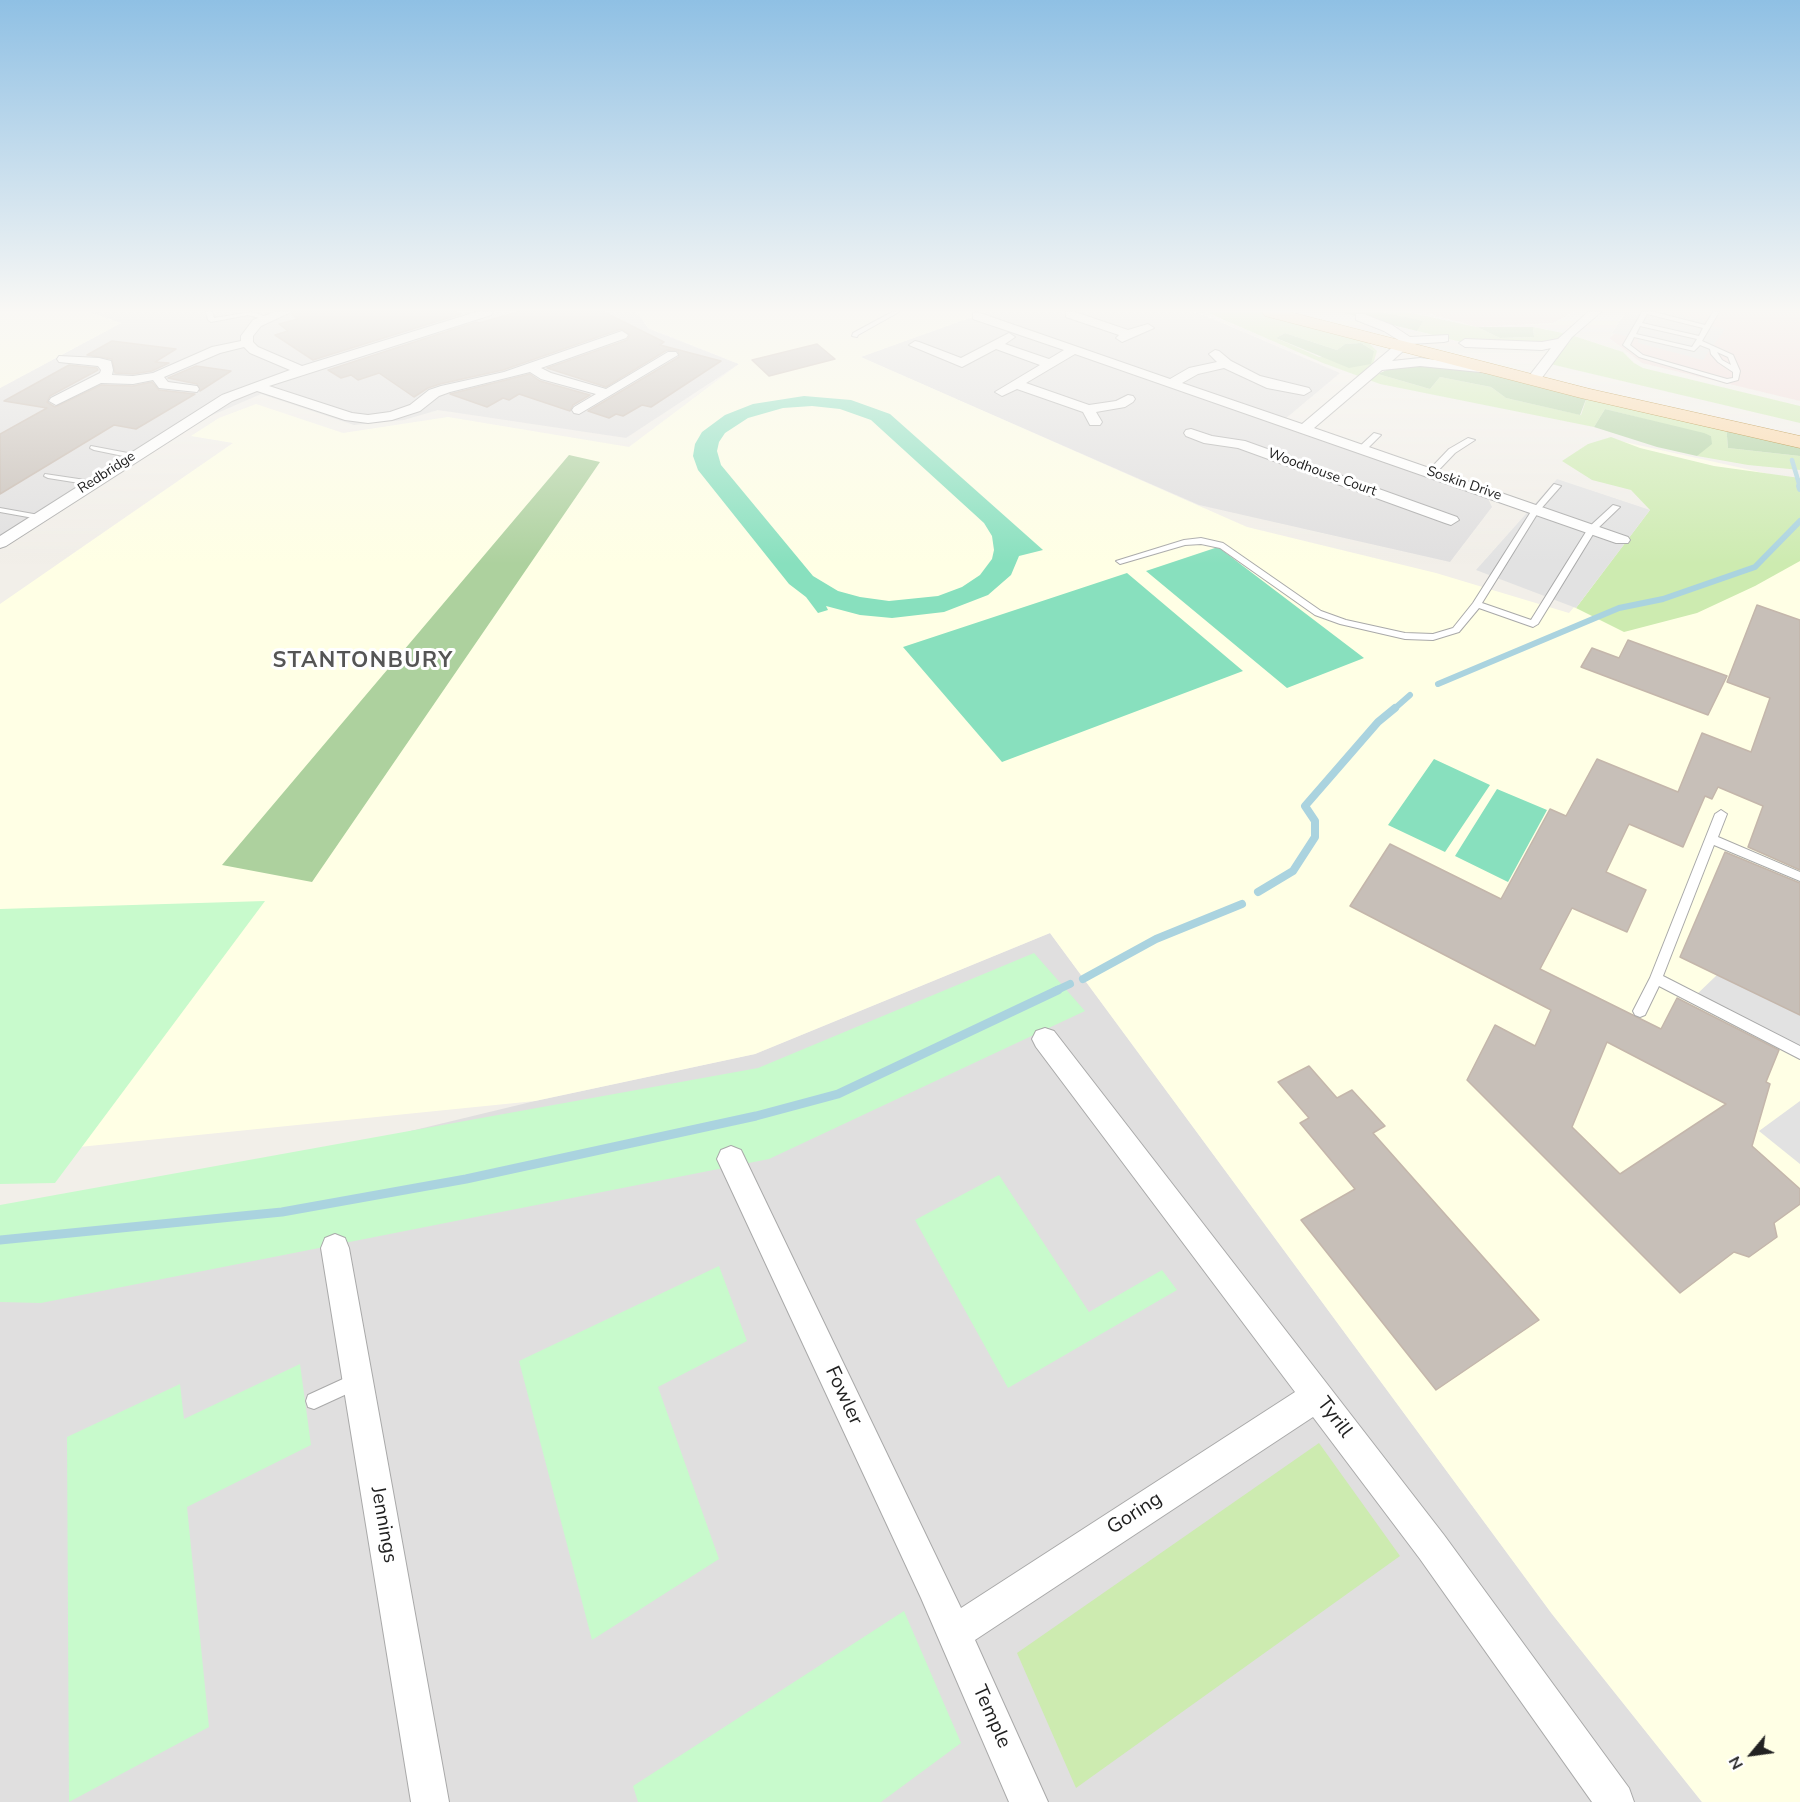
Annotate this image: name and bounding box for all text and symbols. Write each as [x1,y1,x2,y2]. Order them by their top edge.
street label: Woodhouse Court [1265,446,1379,500]
street label: Redbridge [75,448,139,498]
street label: Soskin Drive [1424,463,1504,505]
district label: STANTONBURY [272,649,454,675]
street label: Fowler [819,1363,867,1429]
street label: Tyrill [1311,1393,1357,1443]
street label: Jennings [364,1485,402,1565]
street label: Goring [1103,1487,1167,1541]
street label: Temple [967,1682,1015,1752]
north arrow [1722,1724,1782,1784]
text: N [1724,1752,1749,1773]

